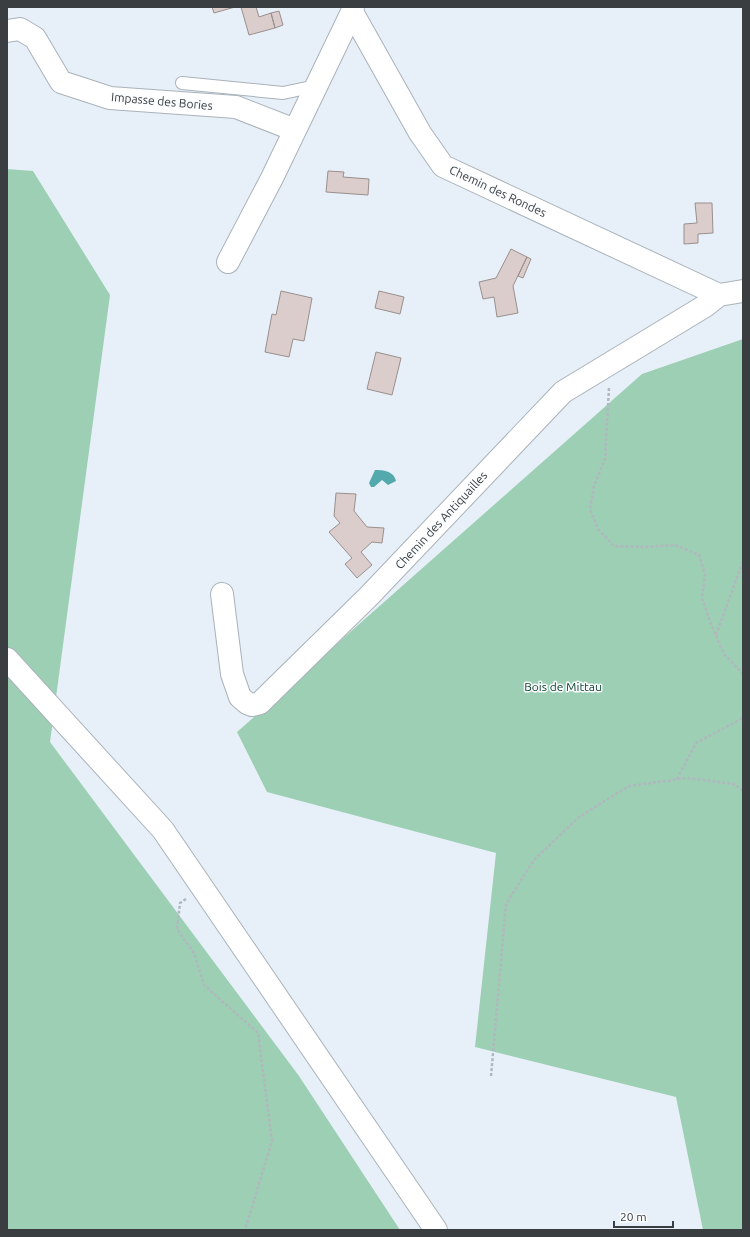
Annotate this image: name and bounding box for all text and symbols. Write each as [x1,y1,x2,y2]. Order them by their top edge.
street label: Impasse des Bories [111,90,213,112]
street label: Chemin des Rondes [447,163,549,219]
street label: Chemin des Antiquailles [392,469,490,571]
park label: Bois de Mittau [524,680,602,693]
scale bar [614,1203,673,1229]
text: 20 m [620,1210,647,1223]

